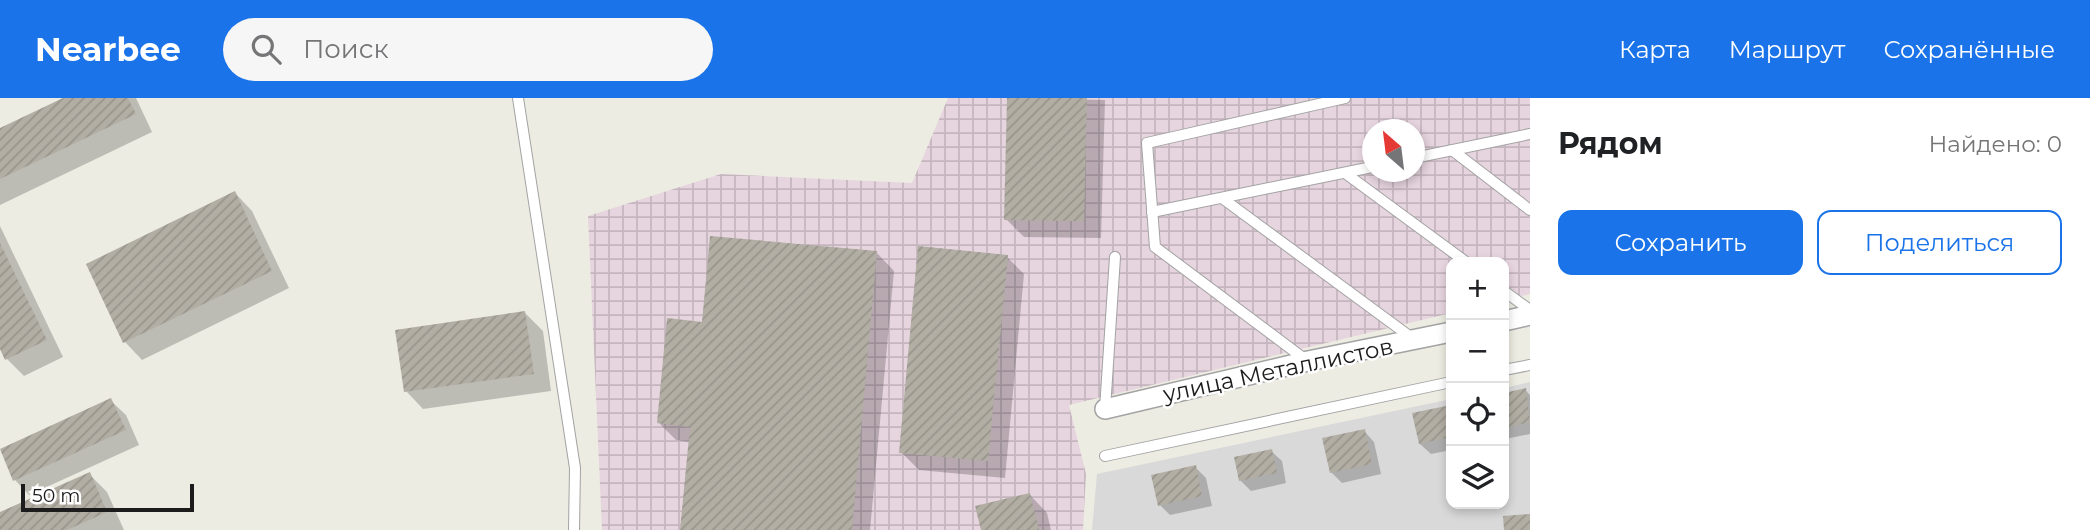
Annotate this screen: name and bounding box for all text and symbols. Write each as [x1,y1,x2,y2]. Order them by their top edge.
search box [223,18,713,81]
text: Nearbee [35,29,181,69]
icon: search [247,30,285,68]
text: Поиск [303,33,389,65]
text: Карта [1619,35,1691,64]
text: Маршрут [1729,35,1845,64]
text: Сохранённые [1883,35,2055,64]
north arrow [1362,119,1425,182]
text: Рядом [1558,125,1663,162]
text: Найдено: 0 [1928,130,2062,158]
button: Сохранить [1558,210,1803,275]
button: Поделиться [1817,210,2062,275]
map controls [1446,257,1509,509]
button: + [1446,257,1509,320]
button: − [1446,320,1509,383]
street label: улица Металлистов [1159,332,1396,408]
button: locate [1446,383,1509,446]
button: layers [1446,446,1509,509]
scale bar [21,481,194,513]
text: 50 m [32,484,80,507]

